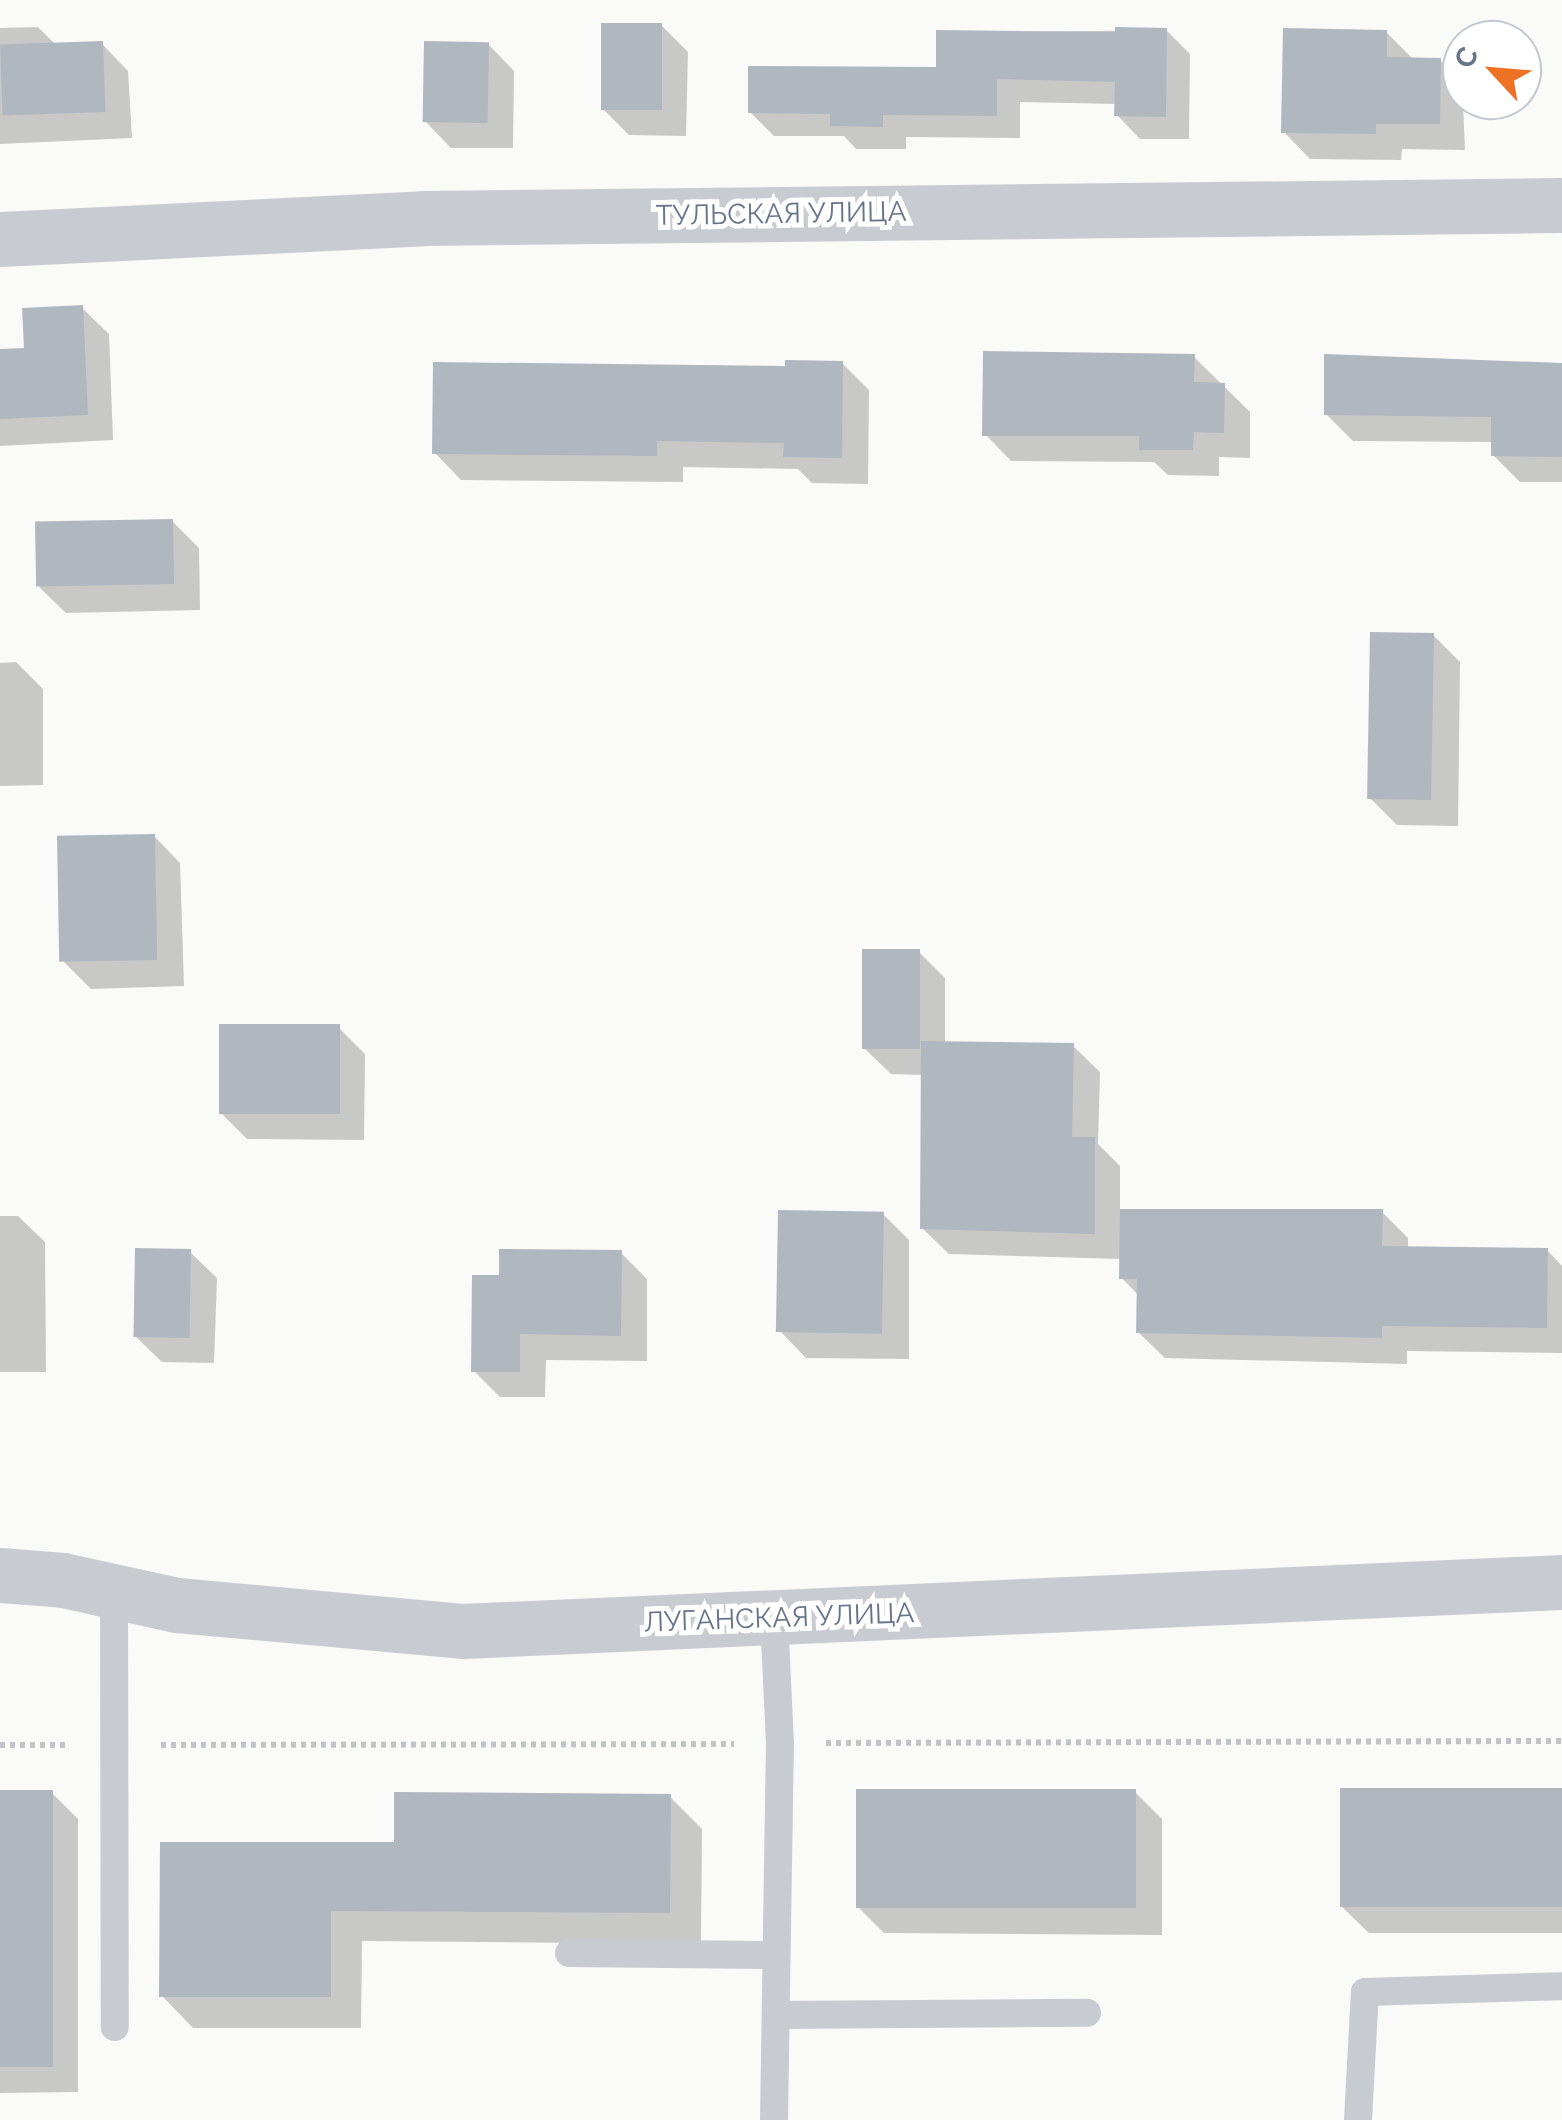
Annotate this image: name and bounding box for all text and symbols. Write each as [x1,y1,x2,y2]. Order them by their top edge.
north arrow [1442,20,1542,120]
text: С [1447,42,1485,73]
street label: ТУЛЬСКАЯ УЛИЦА [655,195,907,233]
street label: ЛУГАНСКАЯ УЛИЦА [643,1596,915,1640]

